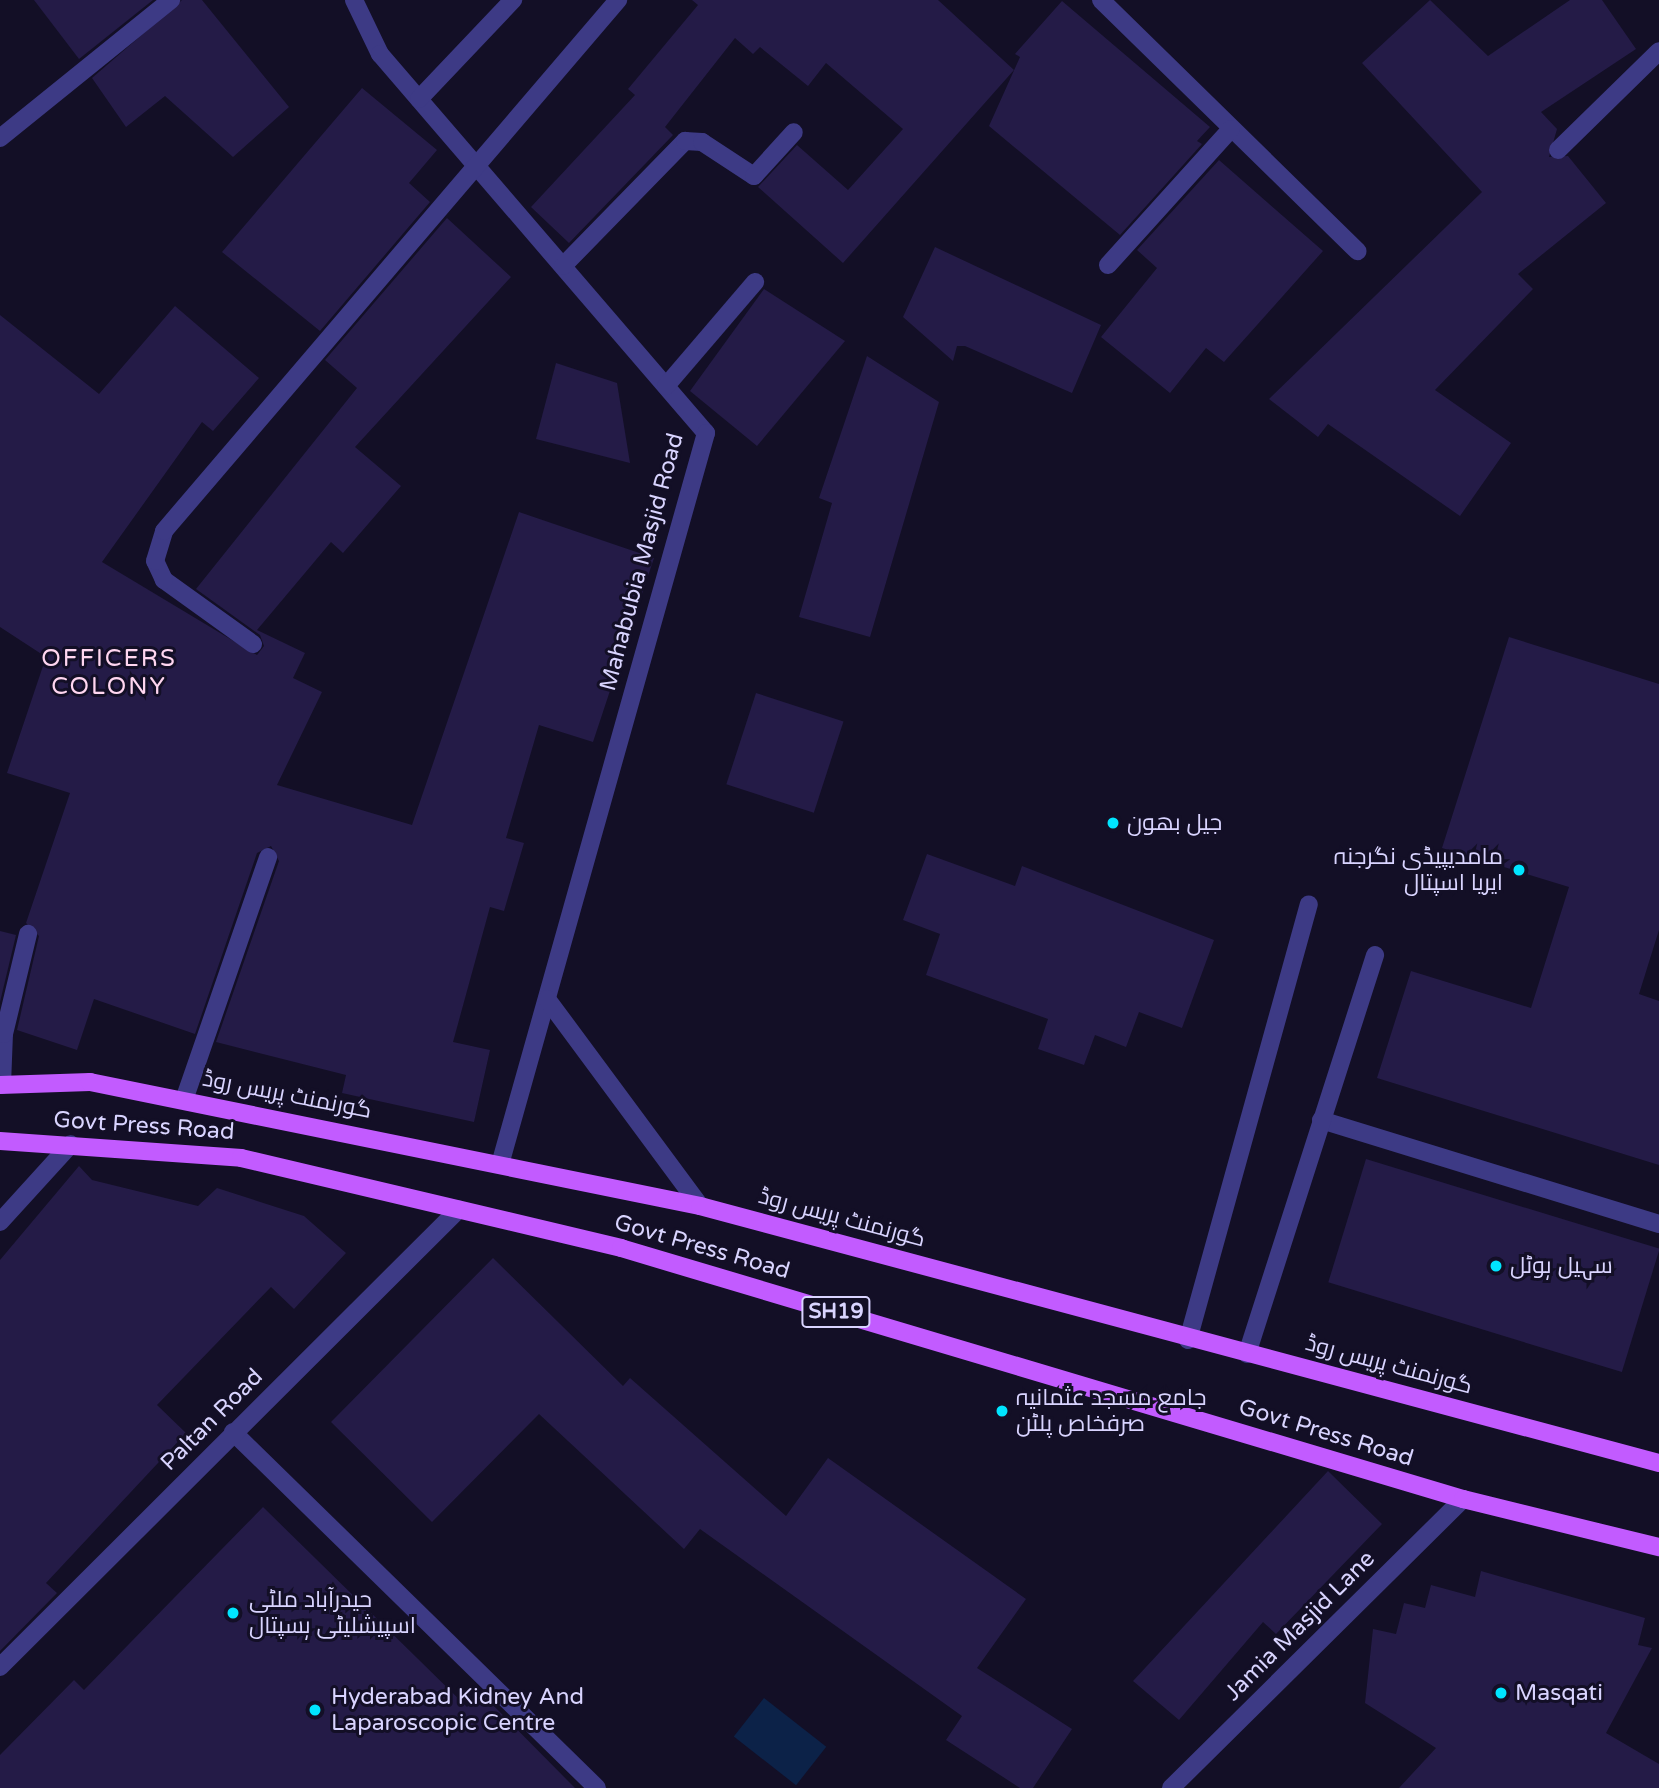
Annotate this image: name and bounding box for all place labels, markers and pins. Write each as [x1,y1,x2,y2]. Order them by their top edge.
place label: جیل بھون [1127,809,1222,837]
marker: جیل بھون [1105,815,1121,831]
place label: مامدیپیڈی نگرجنہ ایریا اسپتال [1334,843,1503,897]
marker: مامدیپیڈی نگرجنہ ایریا اسپتال [1509,860,1529,880]
place label: سہیل ہوٹل [1510,1252,1613,1280]
marker: سہیل ہوٹل [1488,1258,1504,1274]
place label: جامع مسجد عثمانیہ صرفخاص پلٹن [1016,1384,1206,1438]
marker: جامع مسجد عثمانیہ صرفخاص پلٹن [994,1403,1010,1419]
place label: حیدرآباد ملٹی اسپیشلیٹی ہسپتال [249,1586,416,1640]
marker: حیدرآباد ملٹی اسپیشلیٹی ہسپتال [223,1603,243,1623]
place label: Masqati [1515,1679,1603,1707]
place label: Hyderabad Kidney And Laparoscopic Centre [331,1683,584,1737]
marker: Masqati [1493,1685,1509,1701]
marker: Hyderabad Kidney And Laparoscopic Centre [305,1700,325,1720]

